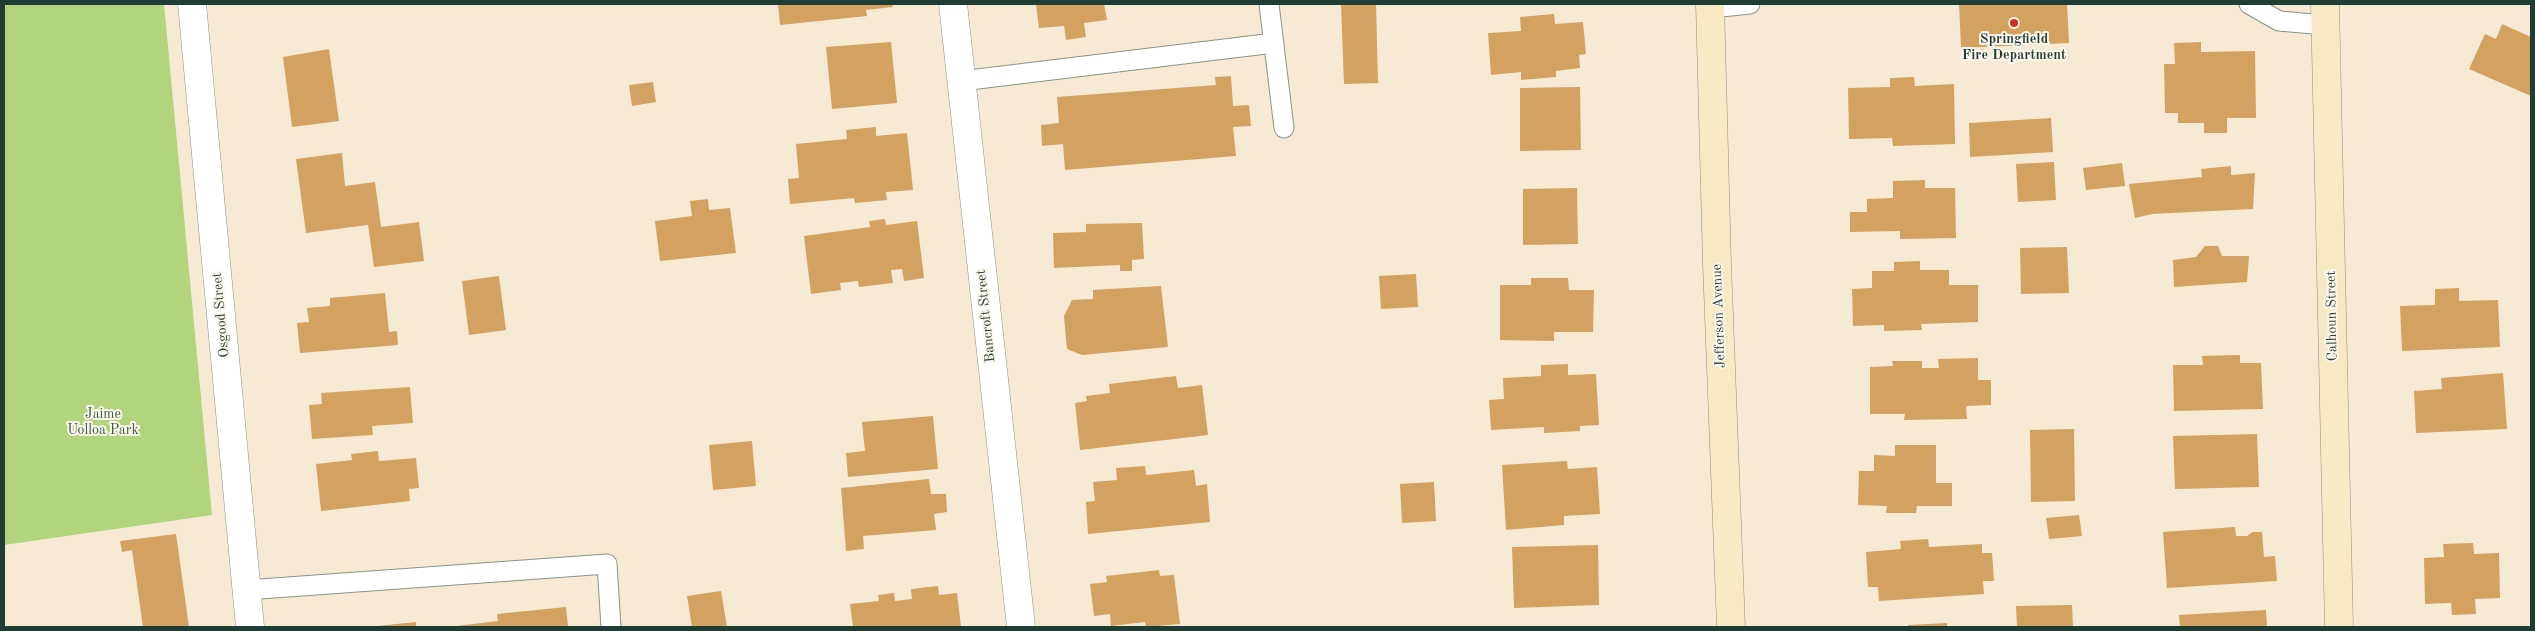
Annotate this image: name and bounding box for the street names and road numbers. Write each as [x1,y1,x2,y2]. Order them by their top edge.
street label: Jefferson Avenue [1709,264,1729,368]
street label: Bancroft Street [973,269,999,363]
street label: Calhoun Street [2323,271,2341,361]
street label: Osgood Street [209,272,233,358]

